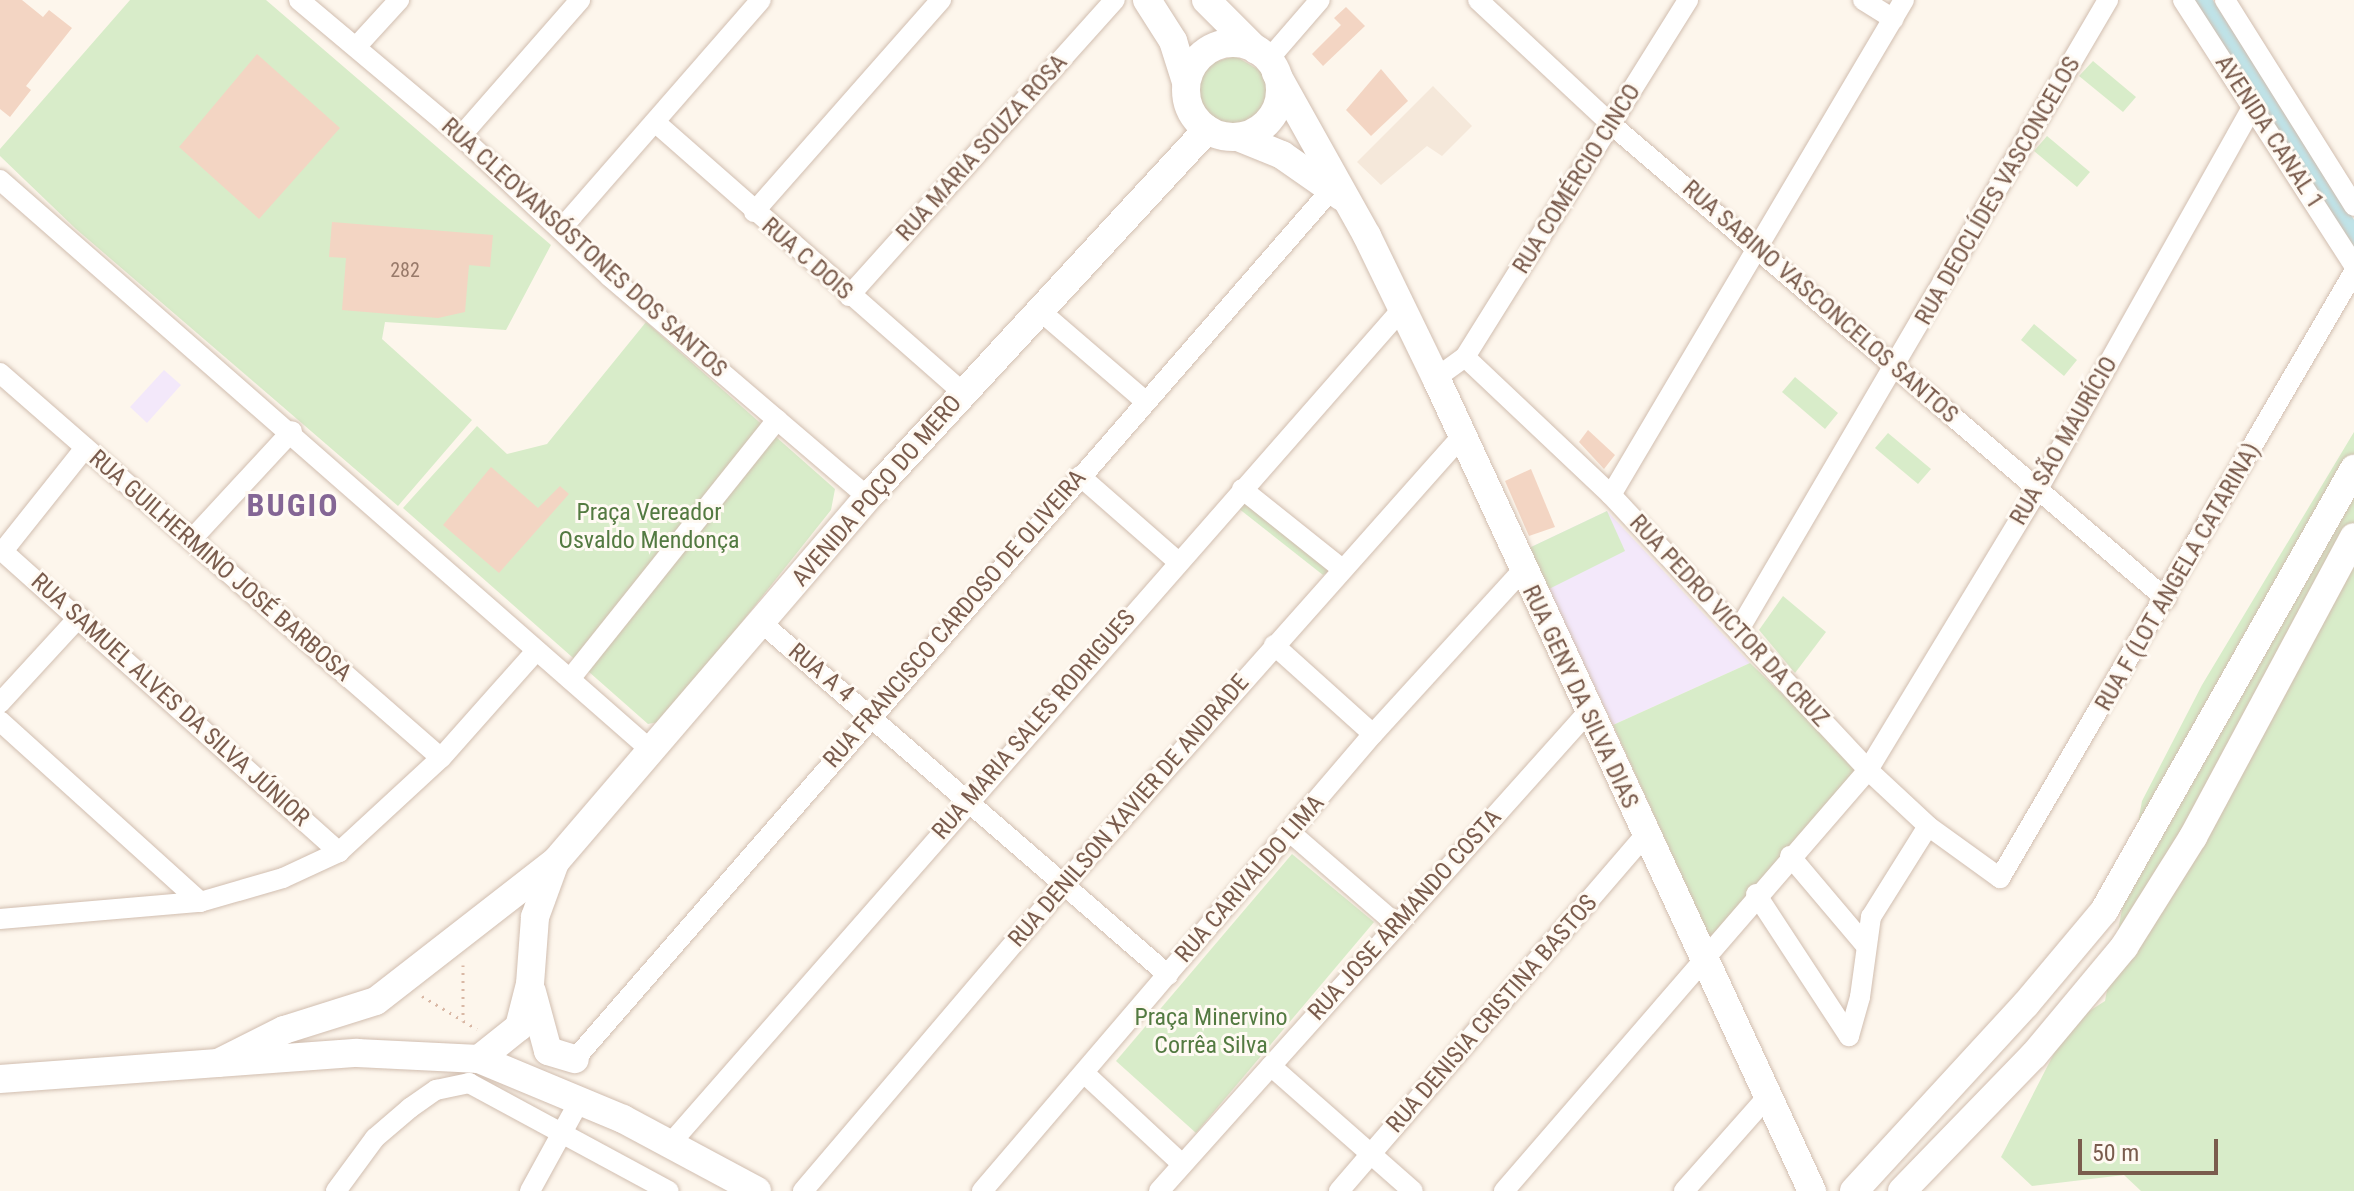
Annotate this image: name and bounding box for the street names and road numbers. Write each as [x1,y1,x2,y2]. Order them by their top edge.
street label: RUA MARIA SOUZA ROSA [890,49,1074,247]
street label: AVENIDA CANAL 1 [2209,50,2329,214]
street label: RUA DEOCLÍDES VASCONCELOS [1909,52,2087,330]
street label: RUA COMÉRCIO CINCO [1507,79,1647,279]
street label: RUA CLEOVANSÓSTONES DOS SANTOS [435,112,733,384]
street label: RUA SABINO VASCONCELOS SANTOS [1676,174,1964,430]
street label: RUA C DOIS [756,212,858,306]
street label: RUA SÃO MAURÍCIO [2004,352,2124,530]
street label: AVENIDA POÇO DO MERO [786,389,968,593]
street label: RUA F (LOT ANGELA CATARINA) [2089,438,2267,716]
street label: RUA GUILHERMINO JOSÉ BARBOSA [83,444,357,688]
street label: RUA FRANCISCO CARDOSO DE OLIVEIRA [818,464,1092,774]
street label: RUA PEDRO VICTOR DA CRUZ [1623,509,1835,733]
street label: RUA SAMUEL ALVES DA SILVA JÚNIOR [25,567,315,833]
street label: RUA GENY DA SILVA DIAS [1516,581,1644,813]
street label: RUA MARIA SALES RODRIGUES [926,604,1142,846]
street label: RUA A 4 [782,637,860,709]
street label: RUA DENILSON XAVIER DE ANDRADE [1003,669,1255,953]
street label: RUA CARIVALDO LIMA [1169,789,1331,969]
street label: RUA JOSE ARMANDO COSTA [1303,803,1507,1027]
street label: RUA DENISIA CRISTINA BASTOS [1381,889,1603,1139]

